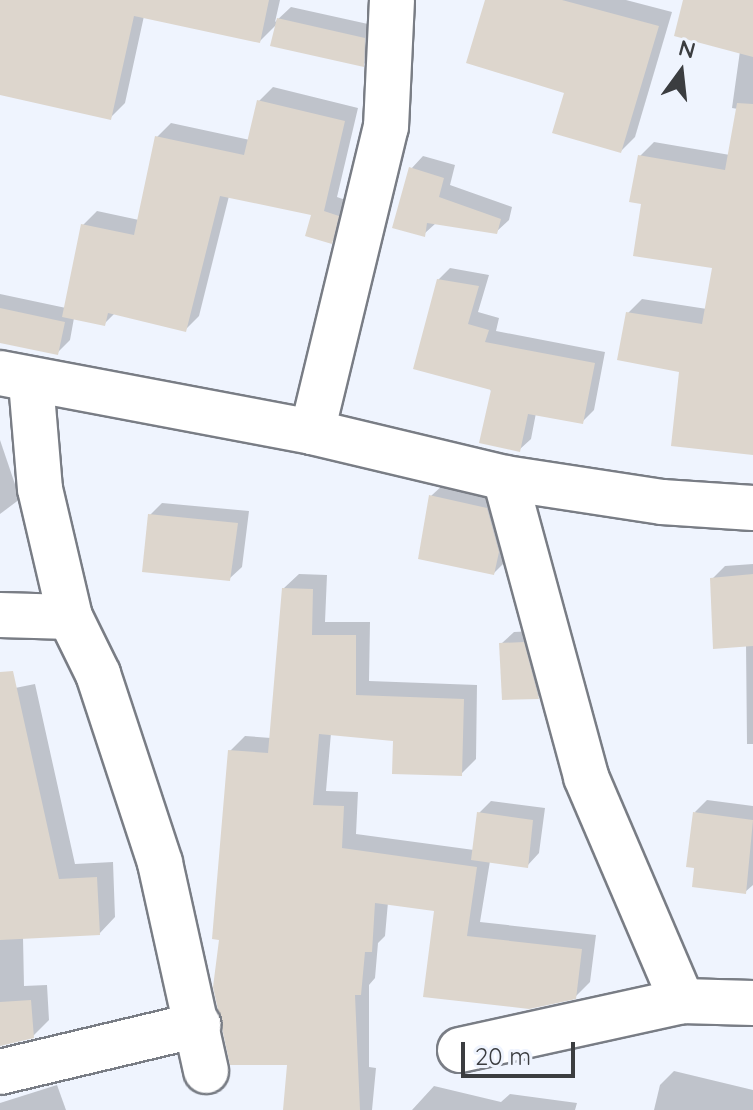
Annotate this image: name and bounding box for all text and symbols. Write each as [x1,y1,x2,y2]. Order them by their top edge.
north arrow [641,32,721,112]
text: N [676,33,699,64]
scale bar [465,1026,579,1076]
text: 20 m [475,1041,531,1071]

